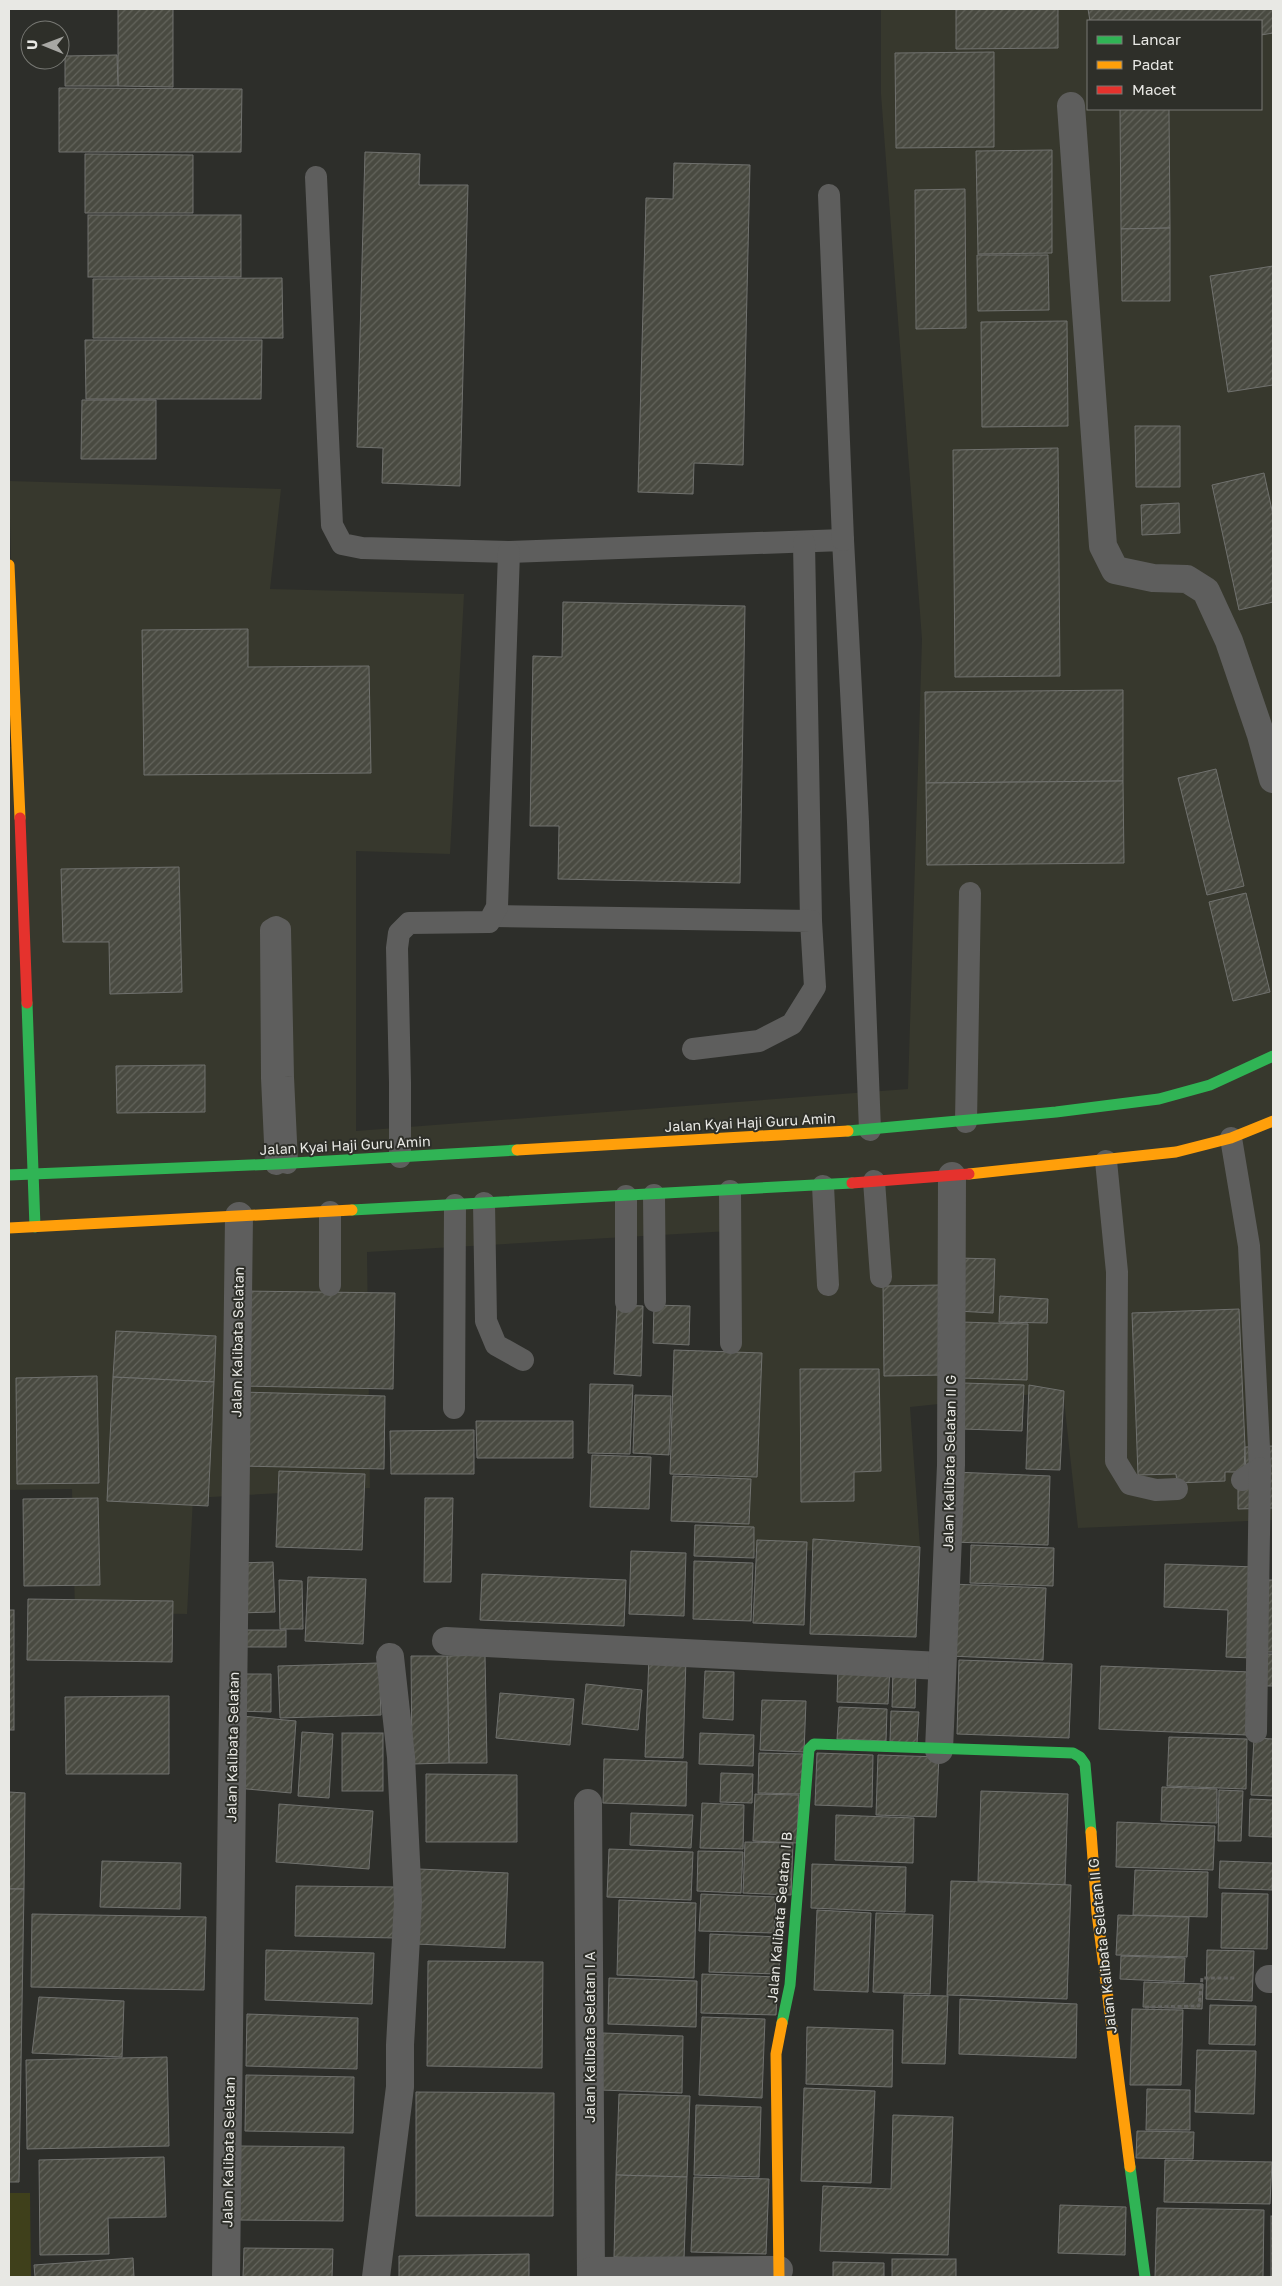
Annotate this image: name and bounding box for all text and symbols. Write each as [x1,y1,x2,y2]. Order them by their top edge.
north arrow [20,20,70,70]
legend [1087,20,1262,110]
text: Lancar [1132,30,1181,48]
text: U [23,39,40,50]
text: Padat [1132,55,1174,73]
text: Macet [1132,80,1176,98]
street label: Jalan Kyai Haji Guru Amin [664,1109,836,1135]
street label: Jalan Kyai Haji Guru Amin [259,1132,431,1158]
street label: Jalan Kalibata Selatan [227,1267,247,1417]
street label: Jalan Kalibata Selatan II G [939,1375,959,1551]
street label: Jalan Kalibata Selatan [222,1672,242,1822]
street label: Jalan Kalibata Selatan I B [763,1831,795,2003]
street label: Jalan Kalibata Selatan II G [1084,1857,1120,2035]
street label: Jalan Kalibata Selatan I A [581,1951,598,2123]
street label: Jalan Kalibata Selatan [218,2077,238,2227]

